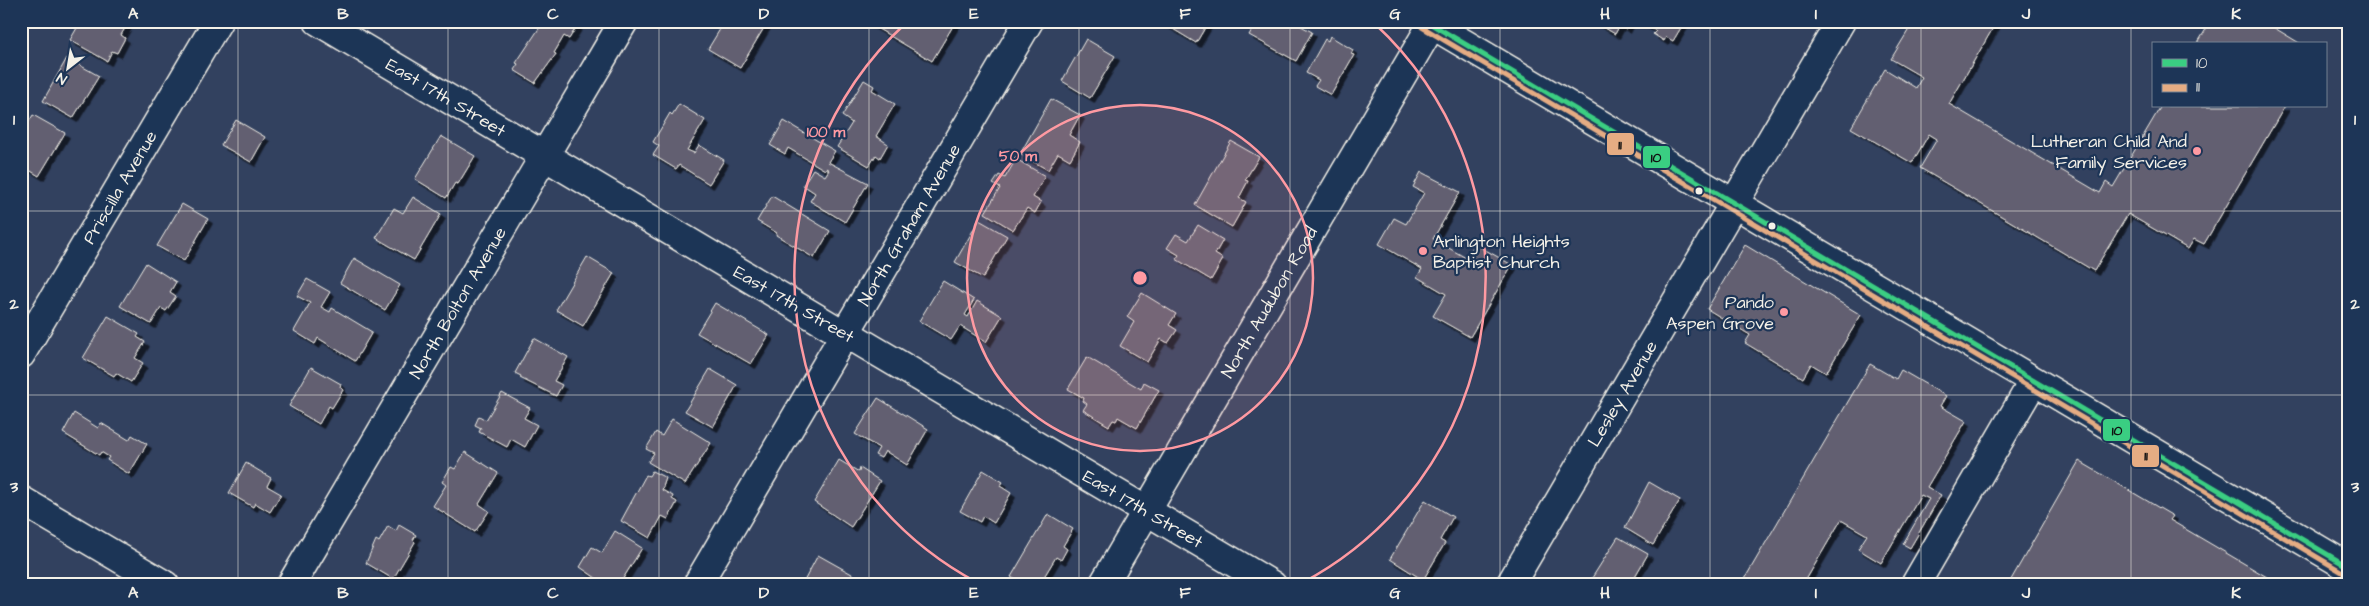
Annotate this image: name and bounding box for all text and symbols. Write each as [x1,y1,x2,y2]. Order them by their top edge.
text: A [128,3,139,25]
text: B [337,3,349,25]
text: C [547,3,559,25]
text: D [759,3,770,25]
text: E [969,3,979,25]
text: F [1179,3,1191,25]
text: G [1389,3,1401,25]
text: H [1600,3,1610,25]
text: I [1815,3,1817,25]
text: J [2021,3,2031,25]
text: K [2231,3,2241,25]
north arrow [42,42,92,92]
legend [2152,42,2326,108]
street label: East 17th Street [381,52,511,144]
text: 10 [2196,53,2208,74]
text: N [53,67,71,89]
text: 11 [2196,77,2200,98]
text: 1 [13,109,16,131]
text: 1 [2354,109,2357,131]
text: 100 m [807,122,846,143]
street label: Priscilla Avenue [77,126,164,249]
place label: Lutheran Child And Family Services [2031,129,2187,176]
line badge: 11 [1606,132,1635,156]
text: 11 [1618,135,1622,155]
street label: North Graham Avenue [852,139,967,311]
line badge: 10 [1642,145,1671,169]
marker: Lutheran Child And Family Services [2191,145,2203,157]
text: 50 m [999,146,1037,167]
text: 10 [1651,148,1661,168]
unlabelled marker [1694,186,1704,196]
unlabelled marker [1767,221,1777,231]
street label: North Bolton Avenue [404,222,513,384]
street label: North Audubon Road [1215,222,1324,383]
place label: Arlington Heights Baptist Church [1433,229,1570,275]
marker: Arlington Heights Baptist Church [1417,245,1429,257]
street label: East 17th Street [729,260,859,350]
centre of rings [1131,269,1149,287]
place label: Pando Aspen Grove [1666,290,1774,336]
text: 2 [8,293,19,315]
text: 2 [2349,293,2360,315]
marker: Pando Aspen Grove [1778,306,1790,318]
street label: Lesley Avenue [1582,336,1664,452]
line badge: 10 [2102,418,2131,442]
text: 10 [2112,421,2122,441]
line badge: 11 [2131,444,2160,468]
text: 11 [2144,446,2148,466]
street label: East 17th Street [1078,464,1208,555]
text: 3 [9,476,19,498]
text: 3 [2350,476,2360,498]
text: A [128,582,139,604]
text: B [337,582,349,604]
text: C [547,582,559,604]
text: D [759,582,770,604]
text: E [969,582,979,604]
text: F [1179,582,1191,604]
text: G [1389,582,1401,604]
text: H [1600,582,1610,604]
text: I [1815,582,1817,604]
text: J [2021,582,2031,604]
text: K [2231,582,2241,604]

